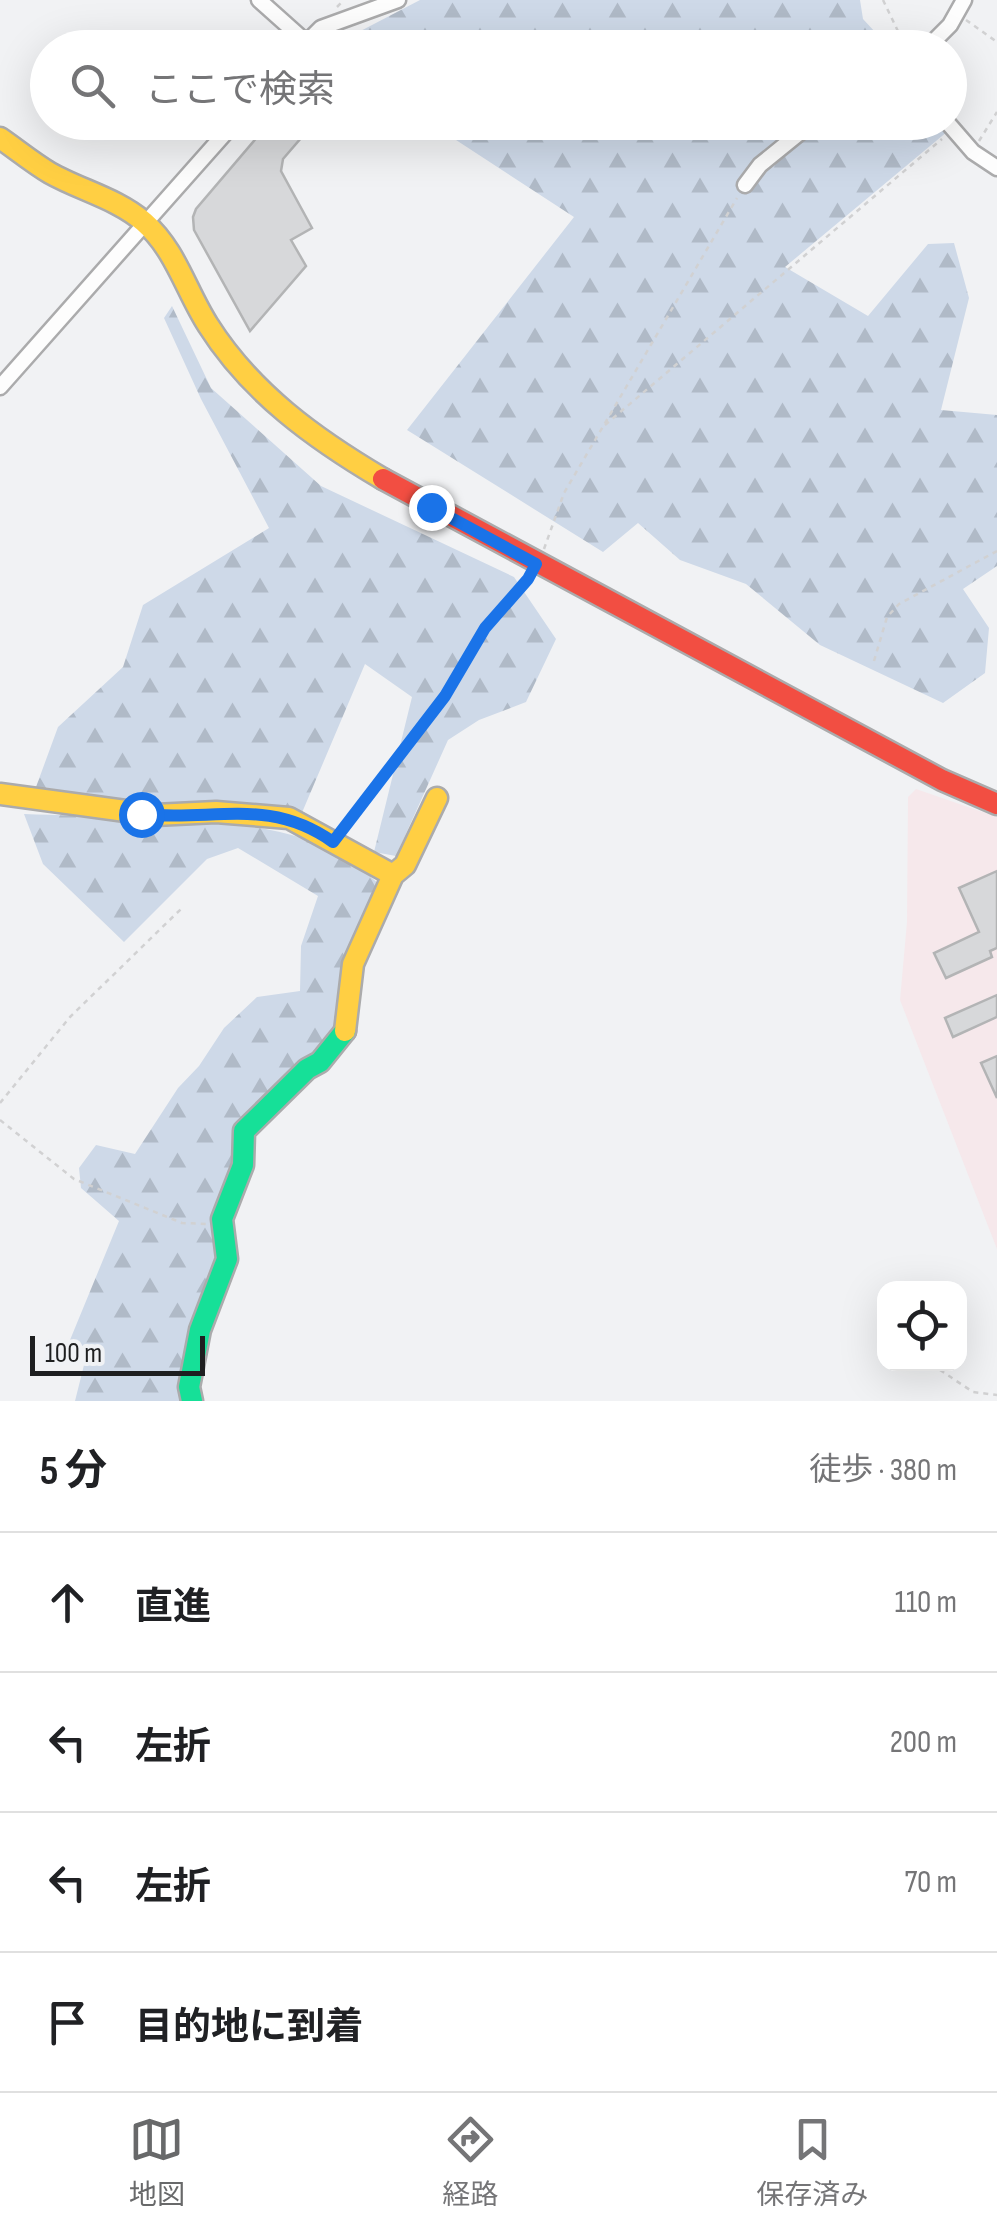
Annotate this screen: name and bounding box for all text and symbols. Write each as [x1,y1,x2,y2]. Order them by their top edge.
search box [30,30,967,140]
icon: search [65,58,120,113]
text: ここで検索 [145,68,335,113]
route end [409,485,455,531]
route start [119,792,165,838]
map controls [877,1281,967,1371]
button: locate [877,1281,967,1371]
scale bar [30,1331,205,1376]
text: 100 m [45,1337,102,1370]
text: 5 分 [40,1446,107,1497]
text: 徒歩 · 380 m [809,1451,957,1490]
icon: ahead [40,1575,95,1630]
text: 110 m [895,1583,957,1622]
text: 直進 [135,1585,211,1630]
icon: left [40,1715,95,1770]
text: 200 m [890,1723,957,1762]
text: 左折 [135,1725,211,1770]
icon: left [40,1855,95,1910]
text: 70 m [904,1863,957,1902]
text: 左折 [135,1865,211,1910]
icon: arrive [40,1995,95,2050]
text: 目的地に到着 [135,2005,363,2050]
tab: 地図 [129,2112,185,2212]
tab: 経路 [442,2112,498,2212]
tab: 保存済み [756,2112,868,2212]

